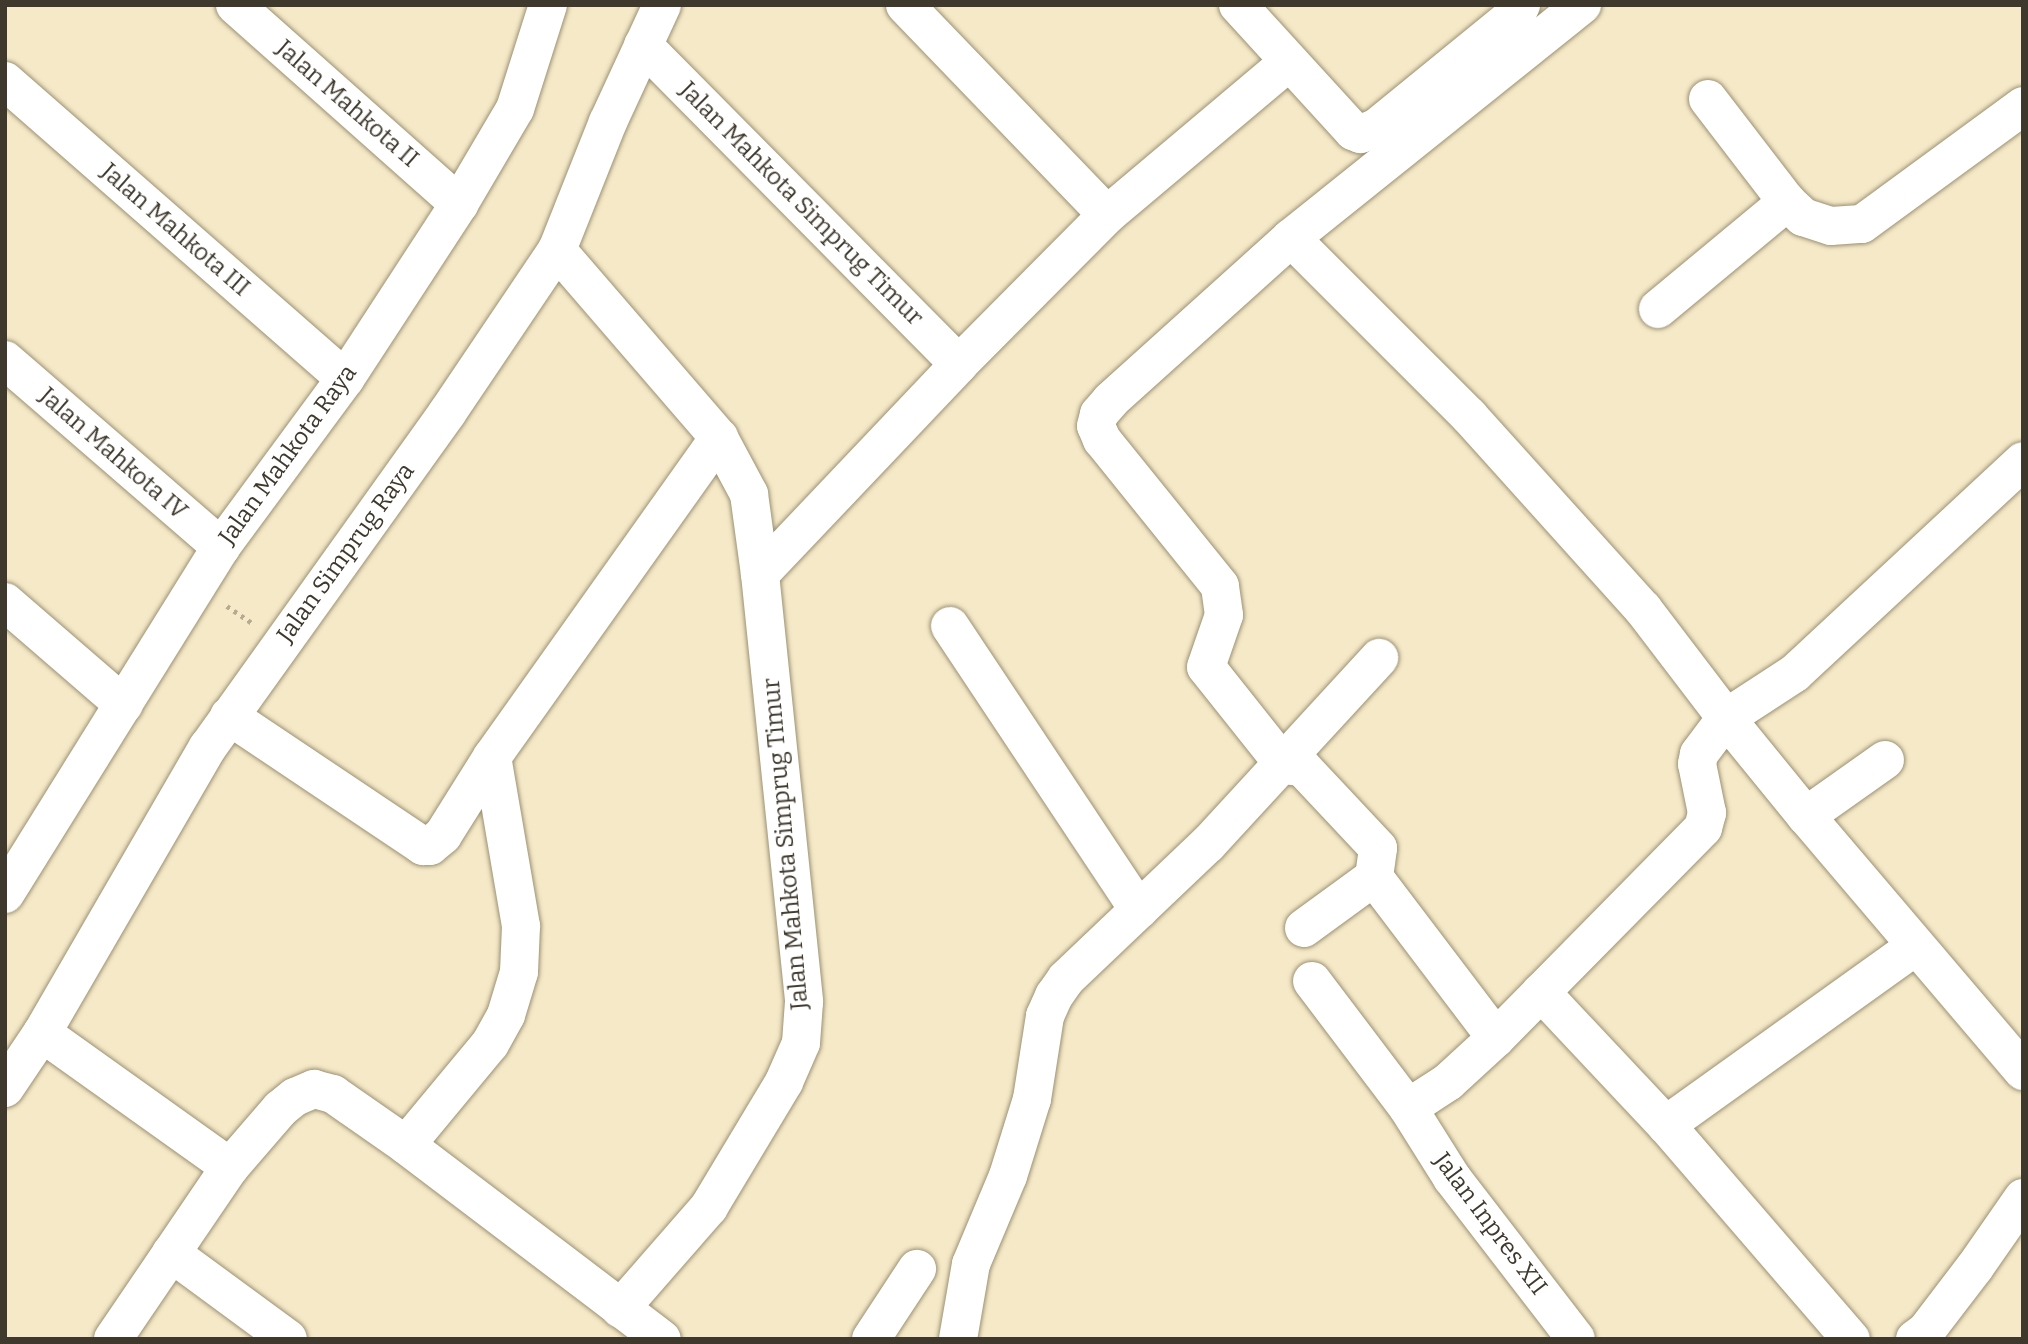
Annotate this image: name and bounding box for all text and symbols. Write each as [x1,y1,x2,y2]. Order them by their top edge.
street label: Jalan Mahkota II [270,34,424,174]
street label: Jalan Mahkota Simprug Timur [673,76,929,332]
street label: Jalan Mahkota III [95,158,255,302]
street label: Jalan Mahkota Raya [213,359,363,551]
street label: Jalan Mahkota IV [33,382,193,526]
street label: Jalan Simprug Raya [271,458,421,648]
street label: Jalan Mahkota Simprug Timur [757,677,815,1011]
street label: Jalan Inpres XII [1427,1147,1553,1301]

